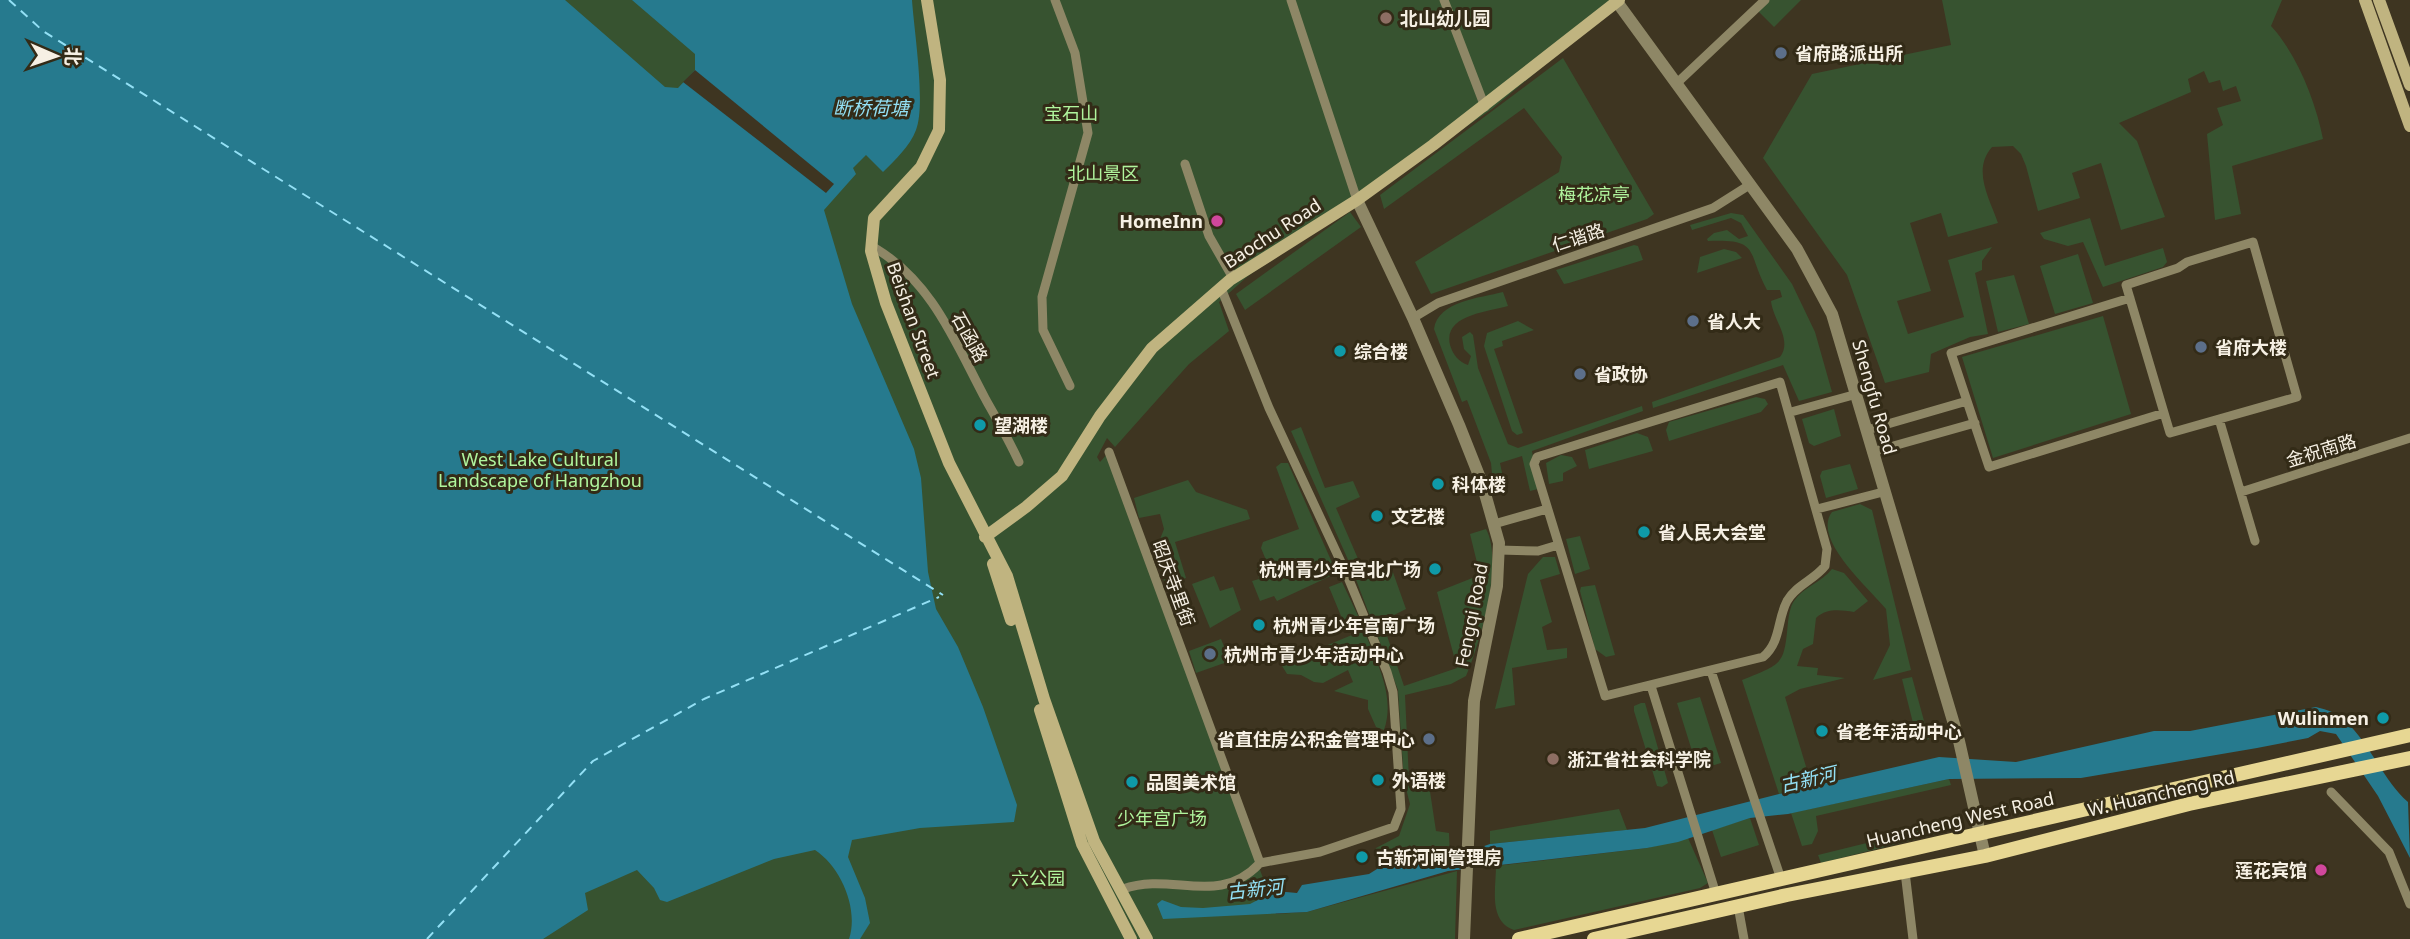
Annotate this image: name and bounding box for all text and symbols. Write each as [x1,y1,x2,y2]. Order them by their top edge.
place label: 北山幼儿园 [1400,6,1490,30]
marker: 北山幼儿园 [1378,10,1394,26]
north arrow [21,21,91,91]
place label: 省府路派出所 [1795,41,1903,65]
marker: 省府路派出所 [1773,45,1789,61]
text: 北 [60,47,86,67]
water label: 断桥荷塘 [833,95,912,121]
park label: 宝石山 [1044,101,1098,125]
park label: 北山景区 [1067,161,1139,185]
park label: 梅花凉亭 [1558,182,1630,206]
street label: Baochu Road [1219,193,1325,273]
place label: HomeInn [1119,209,1203,233]
marker: HomeInn [1209,213,1225,229]
street label: 仁谐路 [1549,217,1607,257]
street label: Beishan Street [882,258,946,382]
street label: 石函路 [946,308,994,366]
place label: 省人大 [1707,309,1761,333]
marker: 省人大 [1685,313,1701,329]
place label: 省府大楼 [2215,335,2287,359]
street label: Shengfu Road [1847,337,1903,457]
place label: 综合楼 [1354,339,1408,363]
marker: 省府大楼 [2193,339,2209,355]
marker: 综合楼 [1332,343,1348,359]
place label: 省政协 [1594,362,1648,386]
marker: 省政协 [1572,366,1588,382]
place label: 望湖楼 [994,413,1048,437]
marker: 望湖楼 [972,417,988,433]
street label: 金祝南路 [2283,428,2359,472]
park label: West Lake Cultural Landscape of Hangzhou [438,447,642,492]
place label: 科体楼 [1452,472,1506,496]
marker: 科体楼 [1430,476,1446,492]
place label: 文艺楼 [1391,504,1445,528]
marker: 文艺楼 [1369,508,1385,524]
place label: 省人民大会堂 [1658,520,1766,544]
marker: 省人民大会堂 [1636,524,1652,540]
street label: 昭庆寺里街 [1147,537,1201,629]
place label: 杭州青少年宫北广场 [1259,557,1421,581]
marker: 杭州青少年宫北广场 [1427,561,1443,577]
street label: Fengqi Road [1449,561,1493,669]
place label: 杭州青少年宫南广场 [1273,613,1435,637]
marker: 杭州青少年宫南广场 [1251,617,1267,633]
place label: 杭州市青少年活动中心 [1224,642,1404,666]
marker: 杭州市青少年活动中心 [1202,646,1218,662]
place label: Wulinmen [2278,706,2369,730]
marker: Wulinmen [2375,710,2391,726]
place label: 省老年活动中心 [1836,719,1962,743]
marker: 省老年活动中心 [1814,723,1830,739]
place label: 省直住房公积金管理中心 [1217,727,1415,751]
marker: 省直住房公积金管理中心 [1421,731,1437,747]
place label: 浙江省社会科学院 [1567,747,1711,771]
marker: 浙江省社会科学院 [1545,751,1561,767]
water label: 古新河 [1777,759,1843,798]
street label: W. Huancheng Rd [2085,764,2237,822]
place label: 外语楼 [1392,768,1446,792]
place label: 品图美术馆 [1146,770,1236,794]
marker: 外语楼 [1370,772,1386,788]
marker: 品图美术馆 [1124,774,1140,790]
street label: Huancheng West Road [1864,786,2056,852]
park label: 少年宫广场 [1117,806,1207,830]
place label: 古新河闸管理房 [1376,845,1502,869]
marker: 古新河闸管理房 [1354,849,1370,865]
place label: 莲花宾馆 [2235,858,2307,882]
marker: 莲花宾馆 [2313,862,2329,878]
park label: 六公园 [1011,866,1065,890]
water label: 古新河 [1225,873,1289,905]

